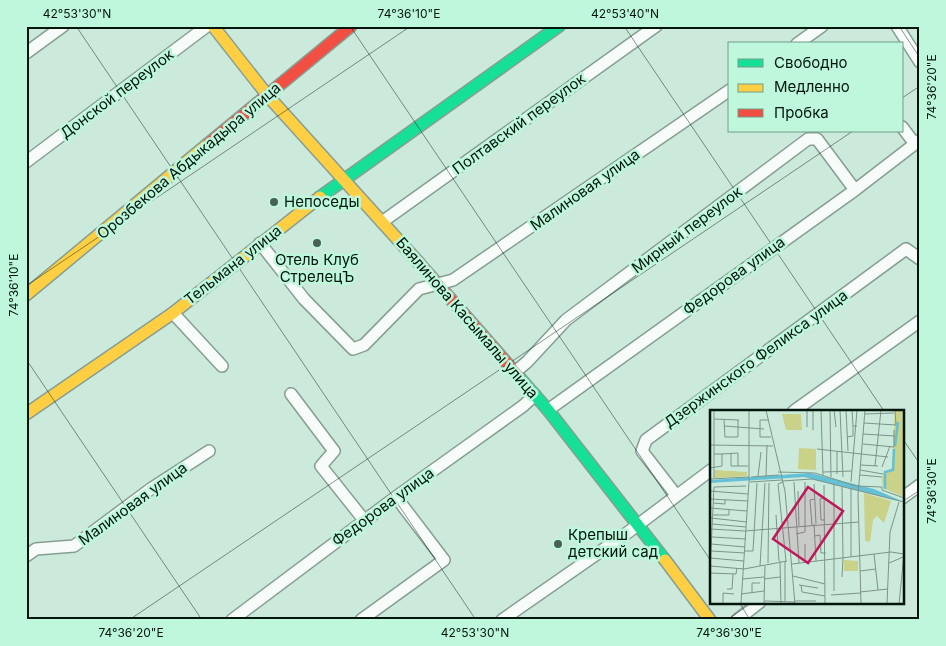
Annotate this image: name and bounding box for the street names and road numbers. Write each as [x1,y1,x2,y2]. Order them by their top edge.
street label: Донской переулок [56,45,177,143]
street label: Полтавский переулок [448,69,589,178]
street label: Орозбекова Абдыкадыра улица [93,78,284,243]
street label: Малиновая улица [526,145,643,234]
street label: Мирный переулок [628,182,746,277]
street label: Тельмана улица [180,221,285,309]
street label: Федорова улица [679,232,788,319]
street label: Баялинова Касымалы улица [392,233,543,402]
street label: Дзержинского Феликса улица [660,286,851,432]
street label: Малиновая улица [75,458,191,549]
street label: Федорова улица [328,463,437,550]

